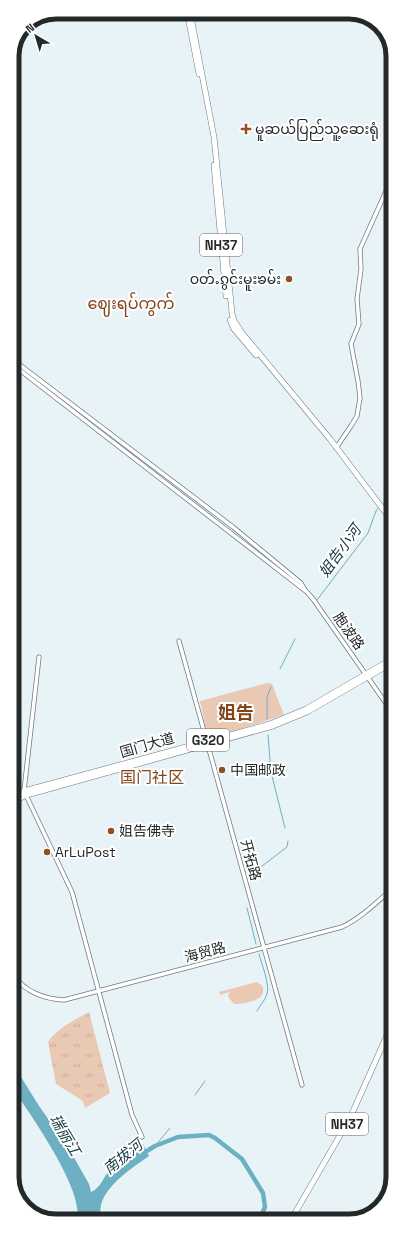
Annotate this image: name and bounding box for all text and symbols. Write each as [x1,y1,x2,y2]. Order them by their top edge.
north arrow [16,16,56,56]
text: N [23,20,37,36]
place label: မူဆယ်ပြည်သူ့ဆေးရုံ [255,119,379,141]
marker: မူဆယ်ပြည်သူ့ဆေးရုံ [240,123,252,135]
road number: NH37 [200,234,242,256]
place label: ဝတ်ႉၵွင်းမူးၶမ်း [190,269,281,291]
marker: ဝတ်ႉၵွင်းမူးၶမ်း [284,274,294,284]
district label: ဈေးရပ်ကွက် [87,292,175,317]
water label: 姐告小河 [314,518,367,581]
street label: 胞波路 [330,609,368,653]
district label: 姐告 [218,701,254,724]
street label: 国门大道 [118,729,176,761]
road number: G320 [187,729,229,751]
place label: 中国邮政 [230,761,286,779]
marker: 中国邮政 [217,765,227,775]
district label: 国门社区 [120,767,184,788]
place label: 姐告佛寺 [119,822,175,840]
marker: 姐告佛寺 [106,826,116,836]
street label: 开拓路 [237,837,265,883]
place label: ArLuPost [55,843,116,861]
marker: ArLuPost [42,847,52,857]
street label: 海贸路 [182,938,228,966]
water label: 瑞丽江 [46,1111,86,1161]
road number: NH37 [326,1113,368,1135]
water label: 南拔河 [99,1133,148,1178]

